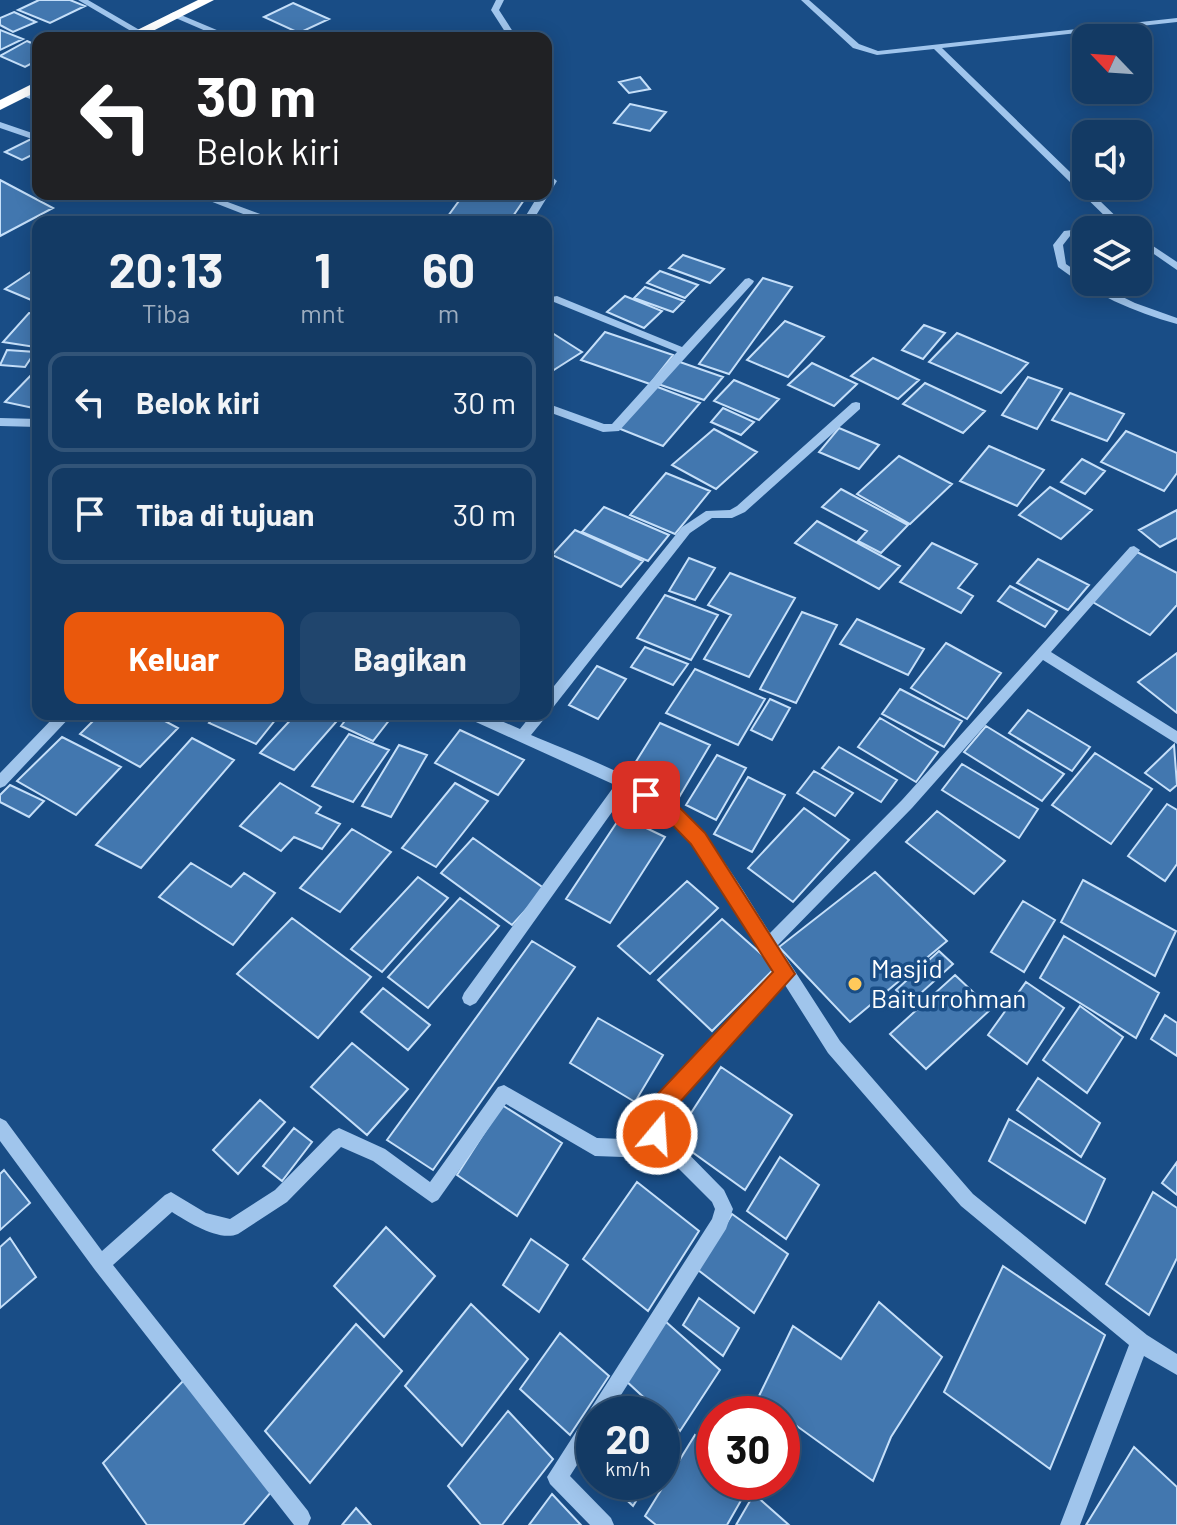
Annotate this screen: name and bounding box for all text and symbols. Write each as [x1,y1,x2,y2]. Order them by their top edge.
north arrow [1072,24,1152,104]
map controls [1072,24,1152,296]
text: 30 m [196,61,316,128]
icon: left [64,64,168,168]
button: sound [1072,120,1152,200]
text: Belok kiri [196,129,340,172]
button: layers [1072,216,1152,296]
text: 20:13 [109,240,223,298]
text: 1 [314,240,331,298]
text: 60 [422,240,475,298]
text: Tiba [142,297,190,328]
text: mnt [300,297,345,328]
text: m [438,297,459,328]
icon: left [68,380,112,424]
text: Belok kiri [136,384,260,420]
text: 30 m [453,384,516,420]
icon: arrive [68,492,112,536]
text: Tiba di tujuan [136,496,314,532]
text: 30 m [453,496,516,532]
button: Keluar [64,612,284,704]
button: Bagikan [300,612,520,704]
pin [612,761,680,829]
icon: arrive [624,773,668,817]
place label: Masjid Baiturrohman [871,952,1026,1013]
marker: Masjid Baiturrohman [846,975,864,993]
position arrow [615,1092,699,1176]
speed limit sign: 30 [696,1396,800,1500]
text: 20 [605,1414,651,1462]
text: km/h [605,1456,651,1480]

